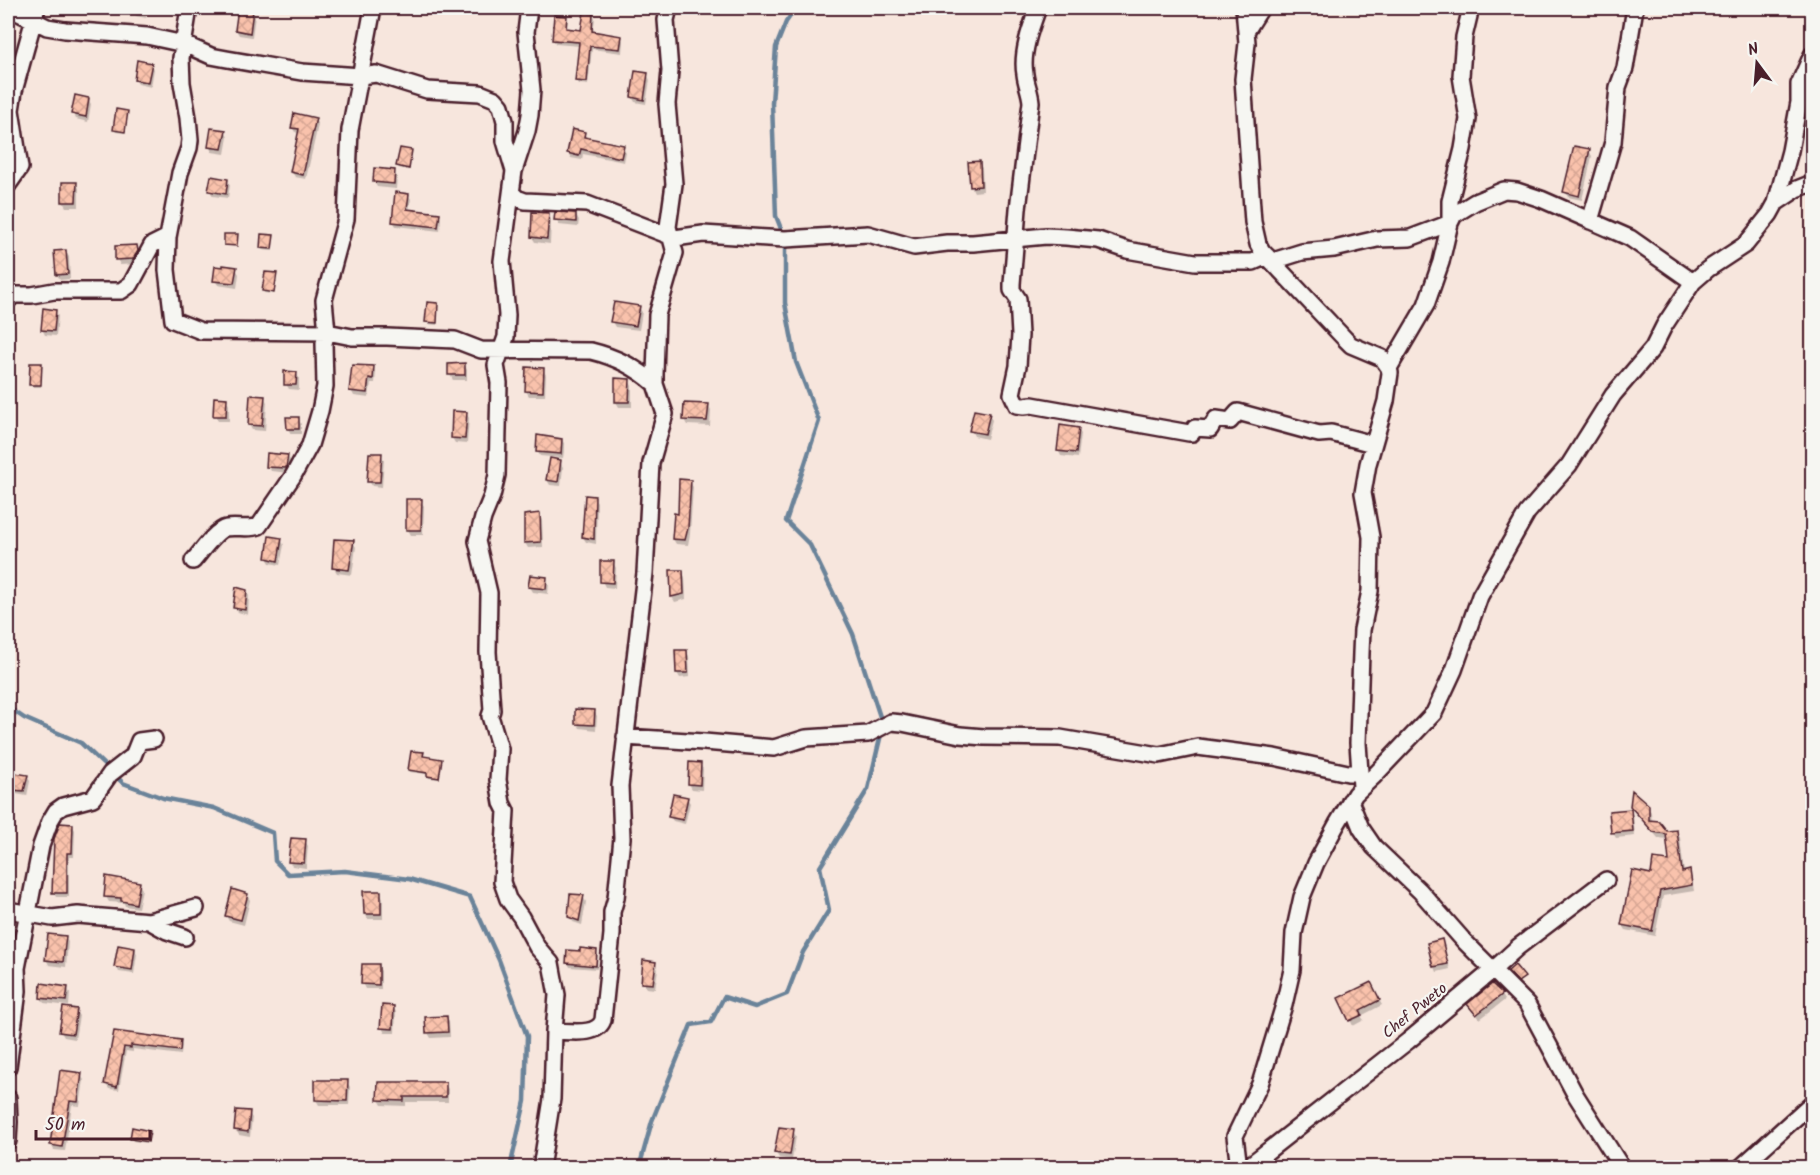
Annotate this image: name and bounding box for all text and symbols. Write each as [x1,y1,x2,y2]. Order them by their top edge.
north arrow [1727,33,1787,93]
text: N [1745,37,1762,63]
street label: Chef Pweto [1377,977,1453,1045]
scale bar [36,1103,150,1141]
text: 50 m [45,1111,85,1140]

